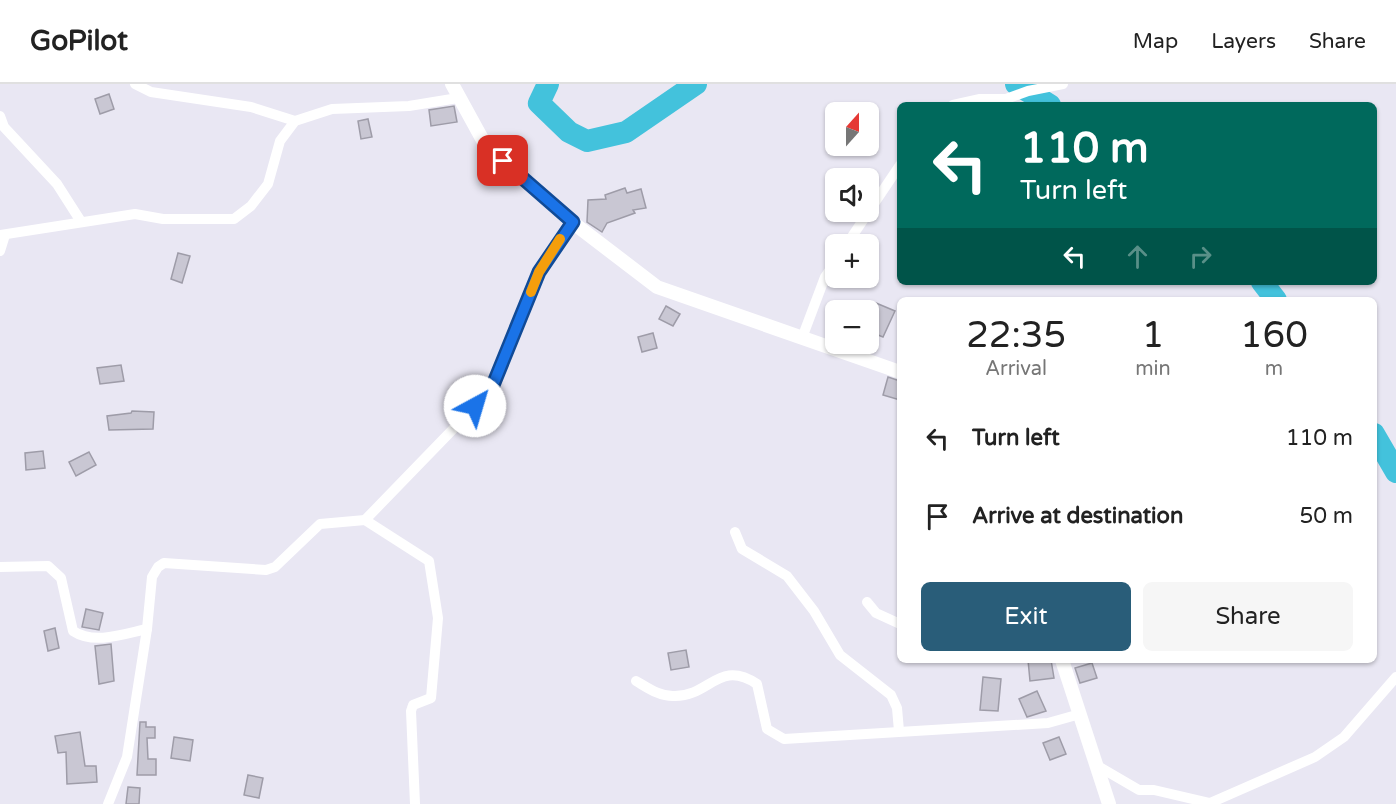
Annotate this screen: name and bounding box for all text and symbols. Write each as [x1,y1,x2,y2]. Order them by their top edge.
text: GoPilot [30,24,128,58]
text: Map [1133,29,1178,54]
text: Layers [1211,29,1276,54]
text: Share [1309,29,1366,54]
north arrow [825,102,879,156]
map controls [825,102,879,354]
text: 110 m [1020,123,1149,174]
icon: left [921,126,999,204]
pin [477,135,528,186]
icon: arrive [486,144,519,177]
button: sound [825,168,879,222]
text: Turn left [1020,174,1127,207]
button: + [825,234,879,288]
icon: left [1058,240,1091,273]
icon: ahead [1121,240,1154,273]
icon: right [1184,240,1217,273]
button: − [825,300,879,354]
text: 22:35 [966,314,1066,357]
text: 1 [1142,314,1164,357]
text: 160 [1240,314,1308,357]
text: Arrival [985,357,1047,381]
text: min [1135,357,1171,381]
text: m [1265,357,1283,381]
position arrow [443,374,507,438]
icon: left [921,422,954,455]
text: Turn left [972,425,1060,451]
text: 110 m [1286,425,1353,451]
icon: arrive [921,500,954,533]
text: Arrive at destination [972,503,1183,529]
text: 50 m [1299,503,1353,529]
button: Exit [921,582,1131,651]
button: Share [1143,582,1353,651]

